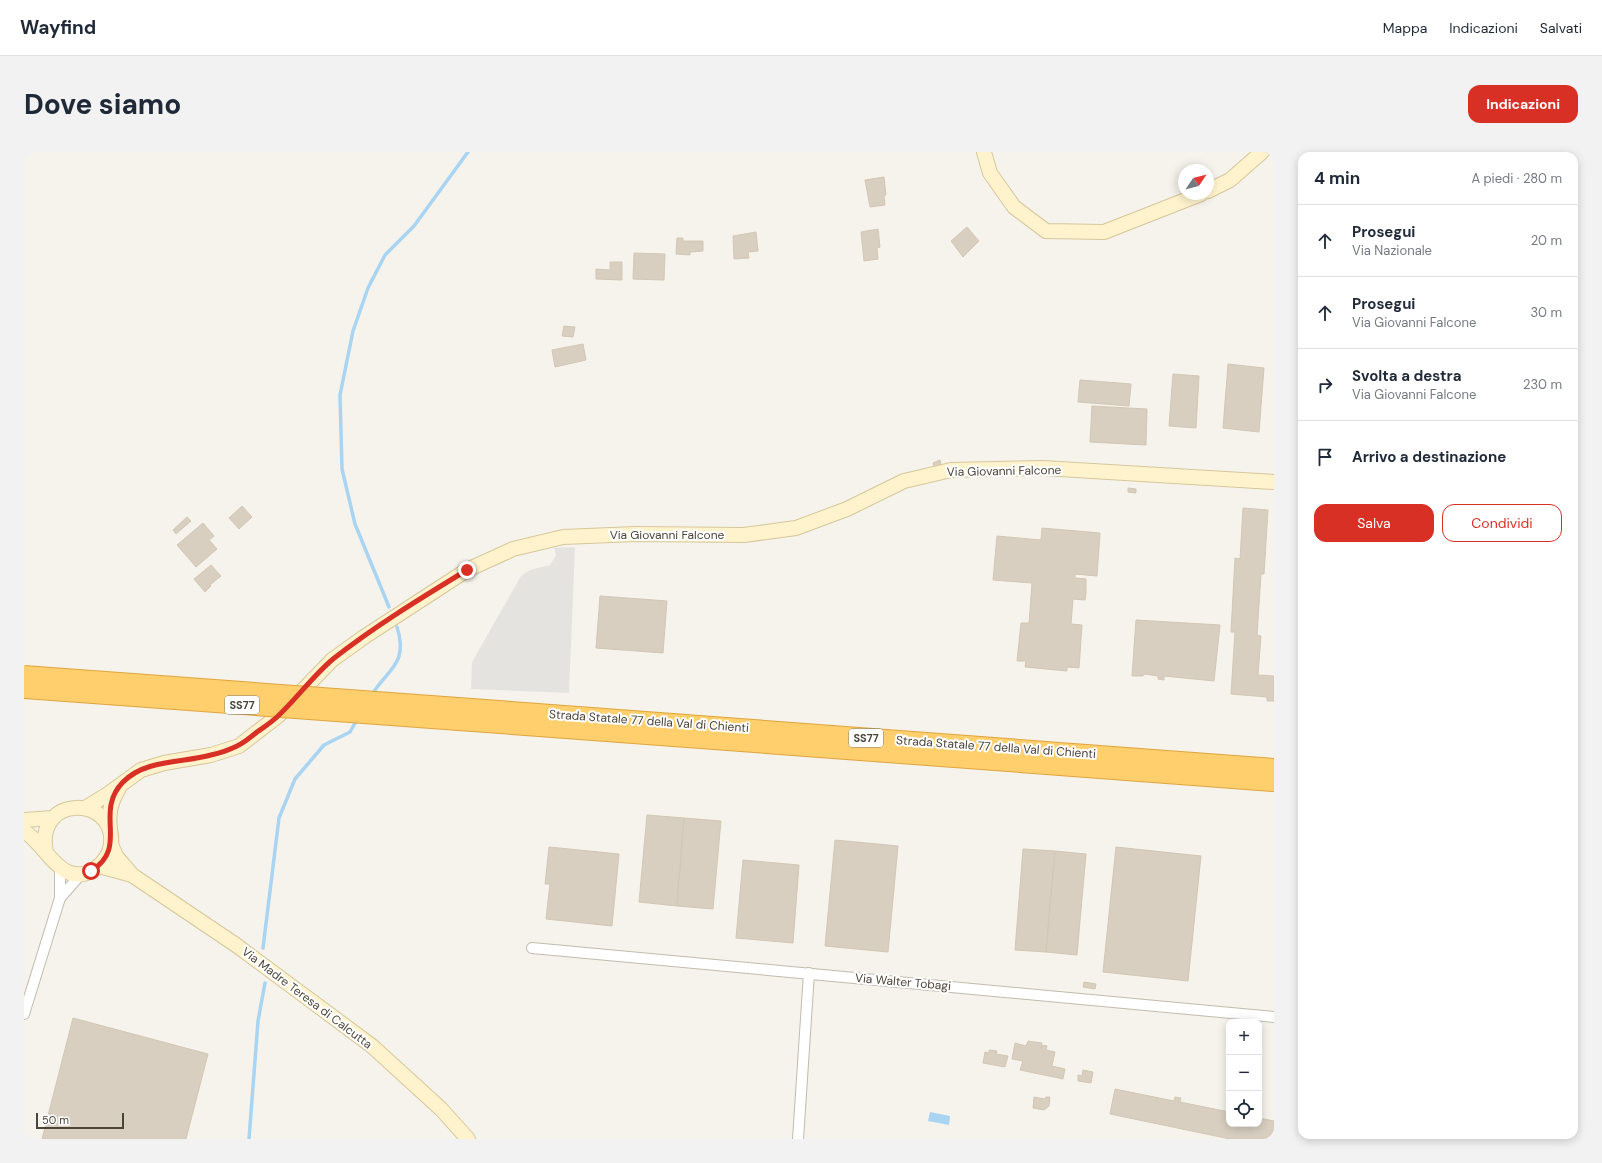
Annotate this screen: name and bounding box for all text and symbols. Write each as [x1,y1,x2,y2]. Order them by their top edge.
text: Wayfind [20,15,96,40]
text: Mappa [1383,19,1427,37]
text: Indicazioni [1449,19,1518,37]
text: Salvati [1540,19,1582,37]
button: Indicazioni [1468,85,1578,123]
text: Dove siamo [24,86,181,123]
north arrow [1178,164,1214,200]
text: 4 min [1314,167,1360,189]
text: A piedi · 280 m [1471,170,1562,187]
text: Prosegui [1352,222,1415,242]
icon: ahead [1314,230,1336,252]
text: 20 m [1531,232,1562,249]
text: Via Nazionale [1352,242,1432,259]
text: Prosegui [1352,294,1415,314]
icon: ahead [1314,302,1336,324]
text: 30 m [1530,304,1562,321]
text: Via Giovanni Falcone [1352,314,1476,331]
text: Svolta a destra [1352,366,1462,386]
icon: right [1314,374,1336,396]
text: 230 m [1523,376,1562,393]
text: Via Giovanni Falcone [1352,386,1476,403]
icon: arrive [1314,446,1336,468]
text: Arrivo a destinazione [1352,447,1506,467]
street label: Via Giovanni Falcone [947,462,1062,480]
button: Salva [1314,504,1434,542]
button: Condividi [1442,504,1562,542]
street label: Via Giovanni Falcone [610,527,725,543]
route end [458,561,476,579]
road number: SS77 [225,696,259,714]
street label: Strada Statale 77 della Val di Chienti [549,706,750,736]
road number: SS77 [849,729,883,747]
street label: Strada Statale 77 della Val di Chienti [896,732,1097,762]
route start [82,862,100,880]
street label: Via Madre Teresa di Calcutta [239,944,375,1052]
street label: Via Walter Tobagi [854,970,952,994]
map controls [1226,1019,1262,1127]
button: + [1226,1019,1262,1055]
button: − [1226,1055,1262,1091]
button: locate [1226,1091,1262,1127]
scale bar [36,1111,124,1130]
text: 50 m [42,1113,69,1127]

